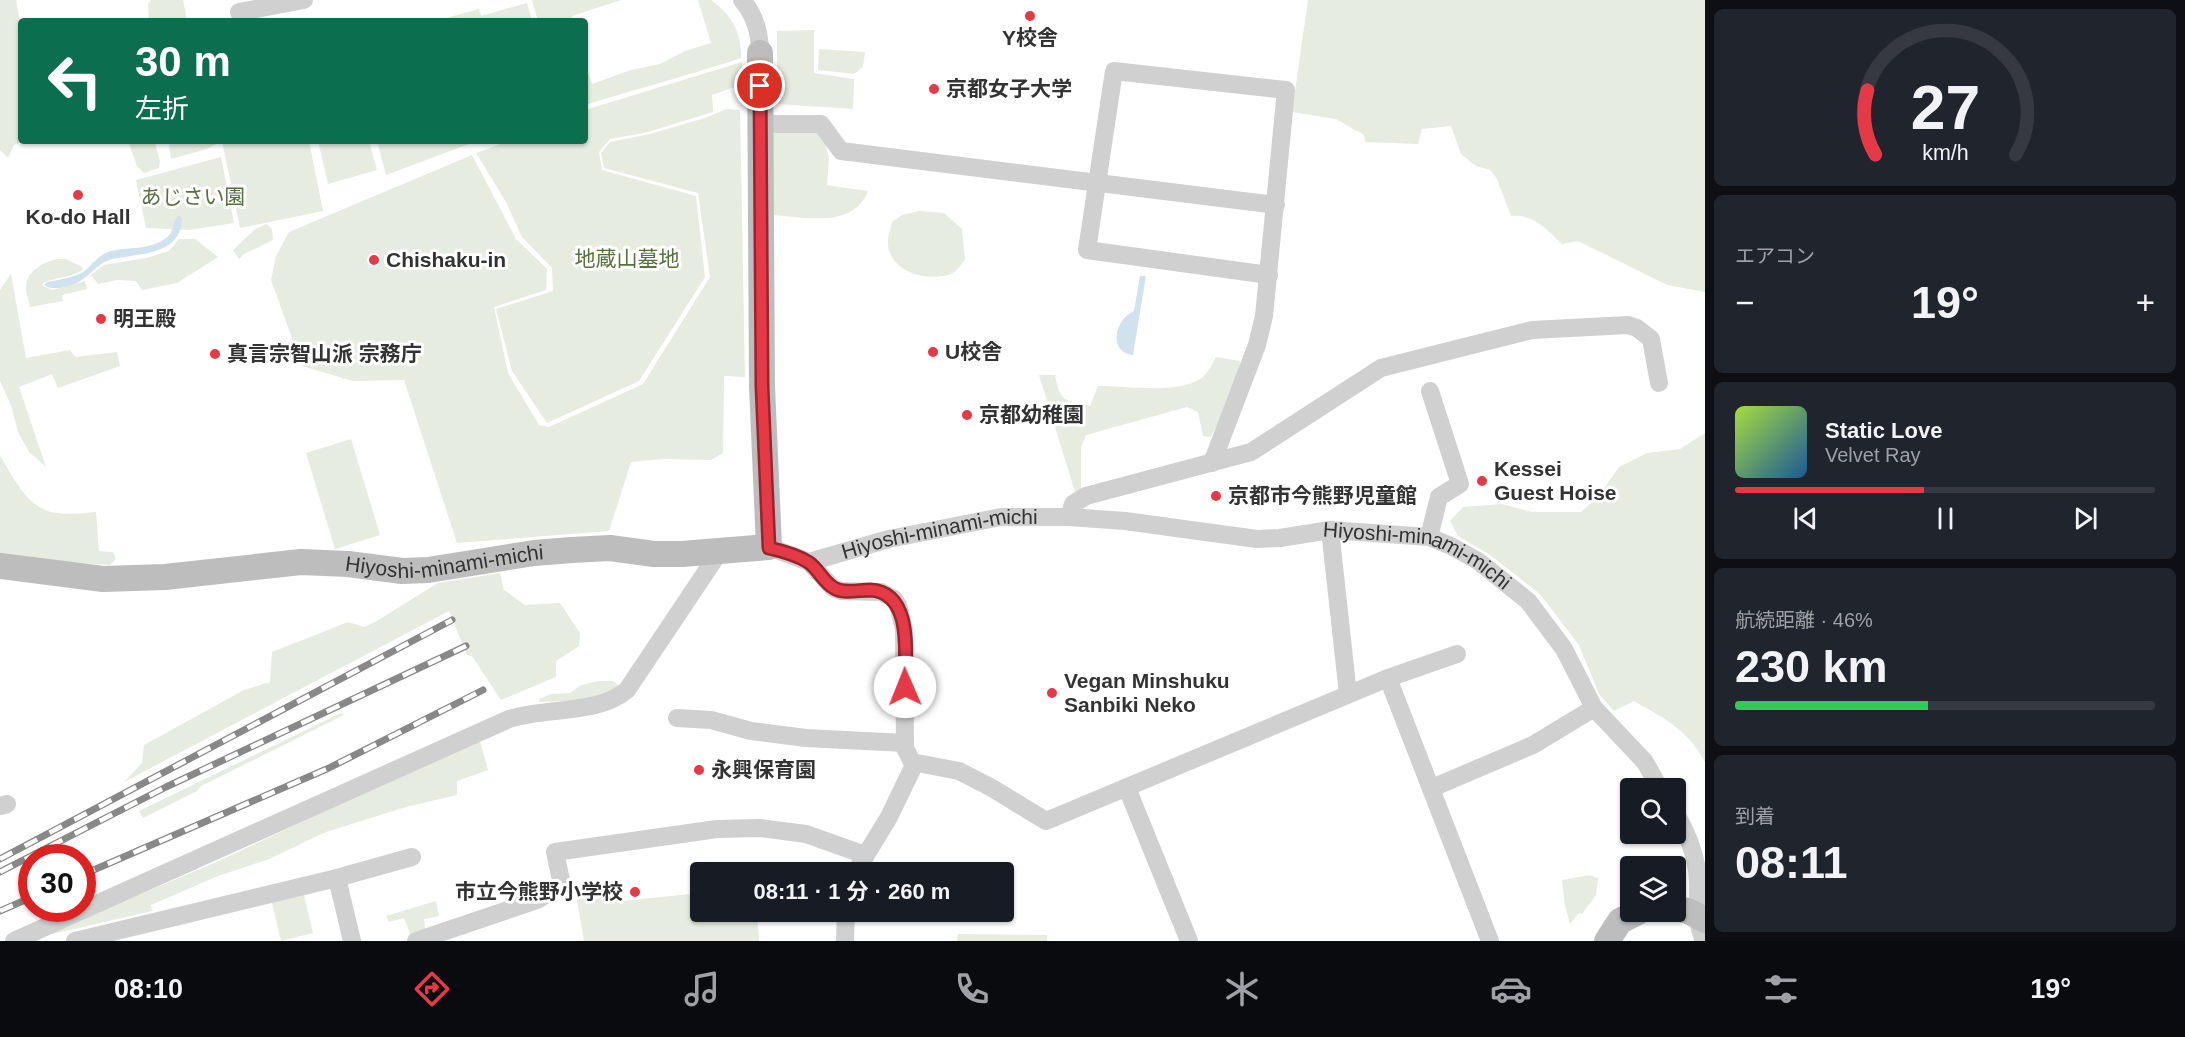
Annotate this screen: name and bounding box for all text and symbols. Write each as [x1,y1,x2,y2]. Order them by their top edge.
marker: Y校舎 [1023,9,1037,23]
place label: Y校舎 [1002,26,1058,49]
text: 30 m [135,38,231,85]
icon: left [36,42,114,120]
pin [734,60,785,111]
icon: arrive [743,69,776,102]
text: 27 [1910,73,1980,142]
place label: 京都女子大学 [946,77,1072,100]
marker: 京都女子大学 [927,82,941,96]
text: 左折 [135,94,189,124]
text: km/h [1922,141,1968,165]
park label: あじさい園 [141,185,246,208]
marker: Ko-do Hall [71,188,85,202]
place label: Ko-do Hall [26,205,131,228]
text: エアコン [1735,245,1815,267]
park label: 地蔵山墓地 [575,247,680,270]
place label: Chishaku-in [386,248,506,271]
marker: Chishaku-in [367,253,381,267]
text: 19° [1911,277,1979,328]
text: − [1735,284,1754,321]
text: + [2136,284,2155,321]
place label: 明王殿 [113,307,176,330]
marker: 明王殿 [94,312,108,326]
place label: U校舎 [945,340,1002,363]
place label: 真言宗智山派 宗務庁 [227,342,422,365]
marker: U校舎 [926,345,940,359]
marker: 真言宗智山派 宗務庁 [208,347,222,361]
place label: 京都幼稚園 [979,403,1084,426]
marker: 京都幼稚園 [960,408,974,422]
text: Static Love [1825,418,1942,443]
text: Velvet Ray [1825,444,1921,466]
place label: Kessei Guest Hoise [1494,457,1617,504]
marker: Kessei Guest Hoise [1475,474,1489,488]
place label: 京都市今熊野児童館 [1228,484,1417,507]
marker: 京都市今熊野児童館 [1209,489,1223,503]
icon: previous [1789,502,1822,535]
icon: pause [1929,502,1962,535]
icon: next [2069,502,2102,535]
street label: Hiyoshi-minami-michi [839,504,1038,563]
street label: Hiyoshi-minami-michi [1322,518,1516,594]
street label: Hiyoshi-minami-michi [344,540,544,582]
text: 航続距離 · 46% [1735,609,1873,631]
text: 230 km [1735,641,1888,692]
position arrow [873,655,937,719]
place label: Vegan Minshuku Sanbiki Neko [1064,669,1230,716]
marker: Vegan Minshuku Sanbiki Neko [1045,686,1059,700]
place label: 永興保育園 [711,758,816,781]
marker: 永興保育園 [692,763,706,777]
map controls [1620,778,1686,922]
button: search [1620,778,1686,844]
text: 到着 [1735,805,1775,827]
text: 08:11 [1735,837,1848,888]
speed limit sign: 30 [18,844,96,922]
button: layers [1620,856,1686,922]
text: 08:11 · 1 分 · 260 m [754,879,950,904]
place label: 市立今熊野小学校 [455,880,623,903]
marker: 市立今熊野小学校 [628,885,642,899]
icon: directions [411,968,453,1010]
icon: music [681,968,723,1010]
icon: phone [951,968,993,1010]
icon: climate [1221,968,1263,1010]
icon: car [1490,968,1532,1010]
icon: filters [1760,968,1802,1010]
text: 08:10 [114,974,183,1004]
text: 19° [2030,974,2071,1004]

